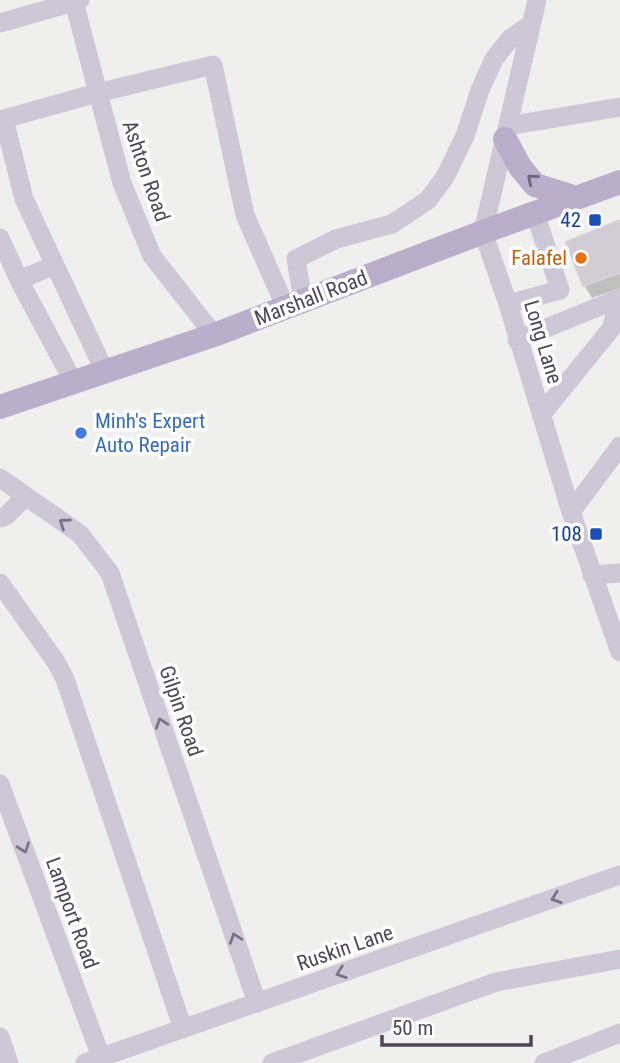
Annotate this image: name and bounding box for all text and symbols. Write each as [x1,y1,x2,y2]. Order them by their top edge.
street label: Ashton Road [117,117,175,225]
one-way arrow [527,175,540,187]
place label: 42 [560,208,581,232]
marker: 42 [587,212,603,228]
place label: Falafel [511,246,567,270]
marker: Falafel [573,250,589,266]
street label: Marshall Road [251,266,371,330]
street label: Long Lane [519,297,567,387]
place label: Minh's Expert Auto Repair [95,409,205,457]
marker: Minh's Expert Auto Repair [73,425,89,441]
one-way arrow [59,519,72,531]
place label: 108 [551,522,582,546]
marker: 108 [588,526,604,542]
street label: Gilpin Road [154,662,208,760]
one-way arrow [155,717,169,730]
one-way arrow [15,842,29,854]
street label: Lamport Road [41,854,103,972]
one-way arrow [550,890,562,904]
street label: Ruskin Lane [294,920,396,976]
one-way arrow [229,933,243,945]
one-way arrow [335,965,348,979]
scale bar [382,1004,531,1048]
text: 50 m [392,1016,433,1040]

